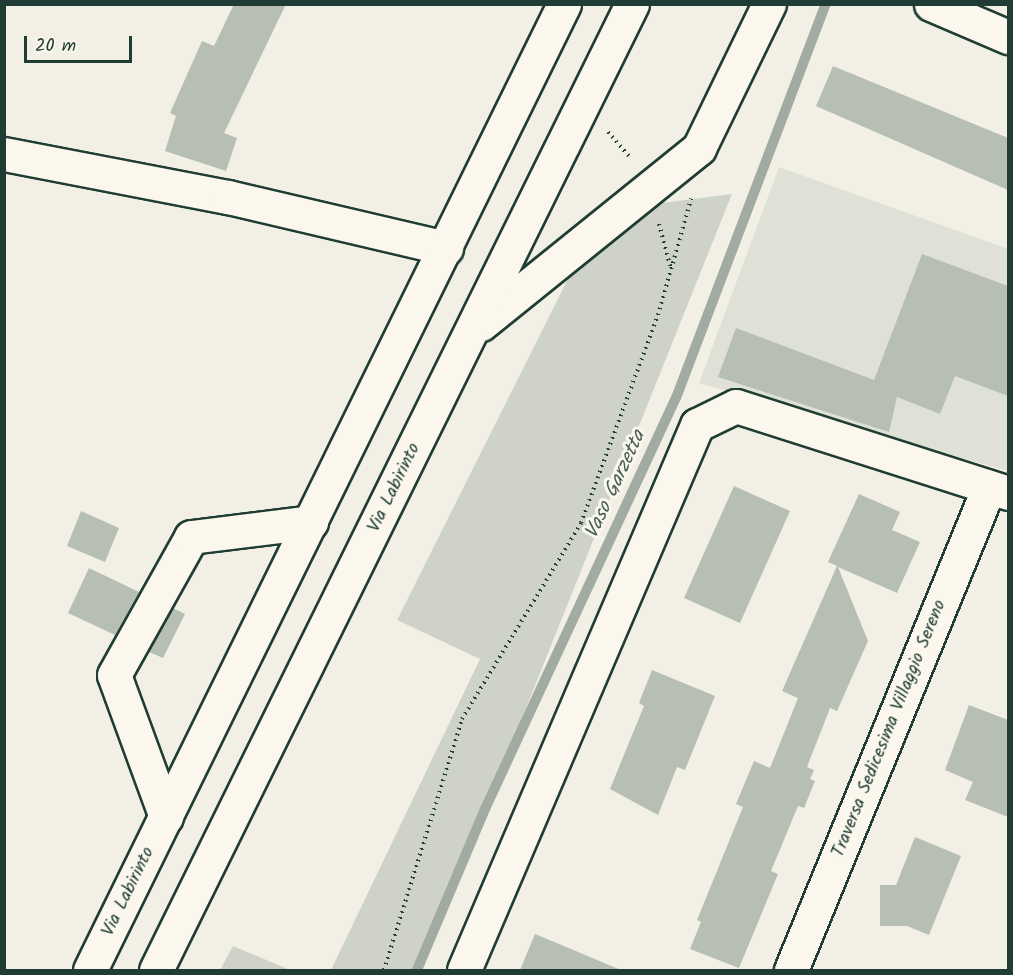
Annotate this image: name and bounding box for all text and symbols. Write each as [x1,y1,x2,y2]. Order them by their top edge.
scale bar [27,24,135,62]
text: 20 m [35,32,76,61]
water label: Vaso Garzetta [581,427,651,543]
street label: Via Labirinto [364,440,426,536]
street label: Traversa Sedicesima Villaggio Sereno [828,597,952,861]
street label: Via Labirinto [98,844,160,940]

